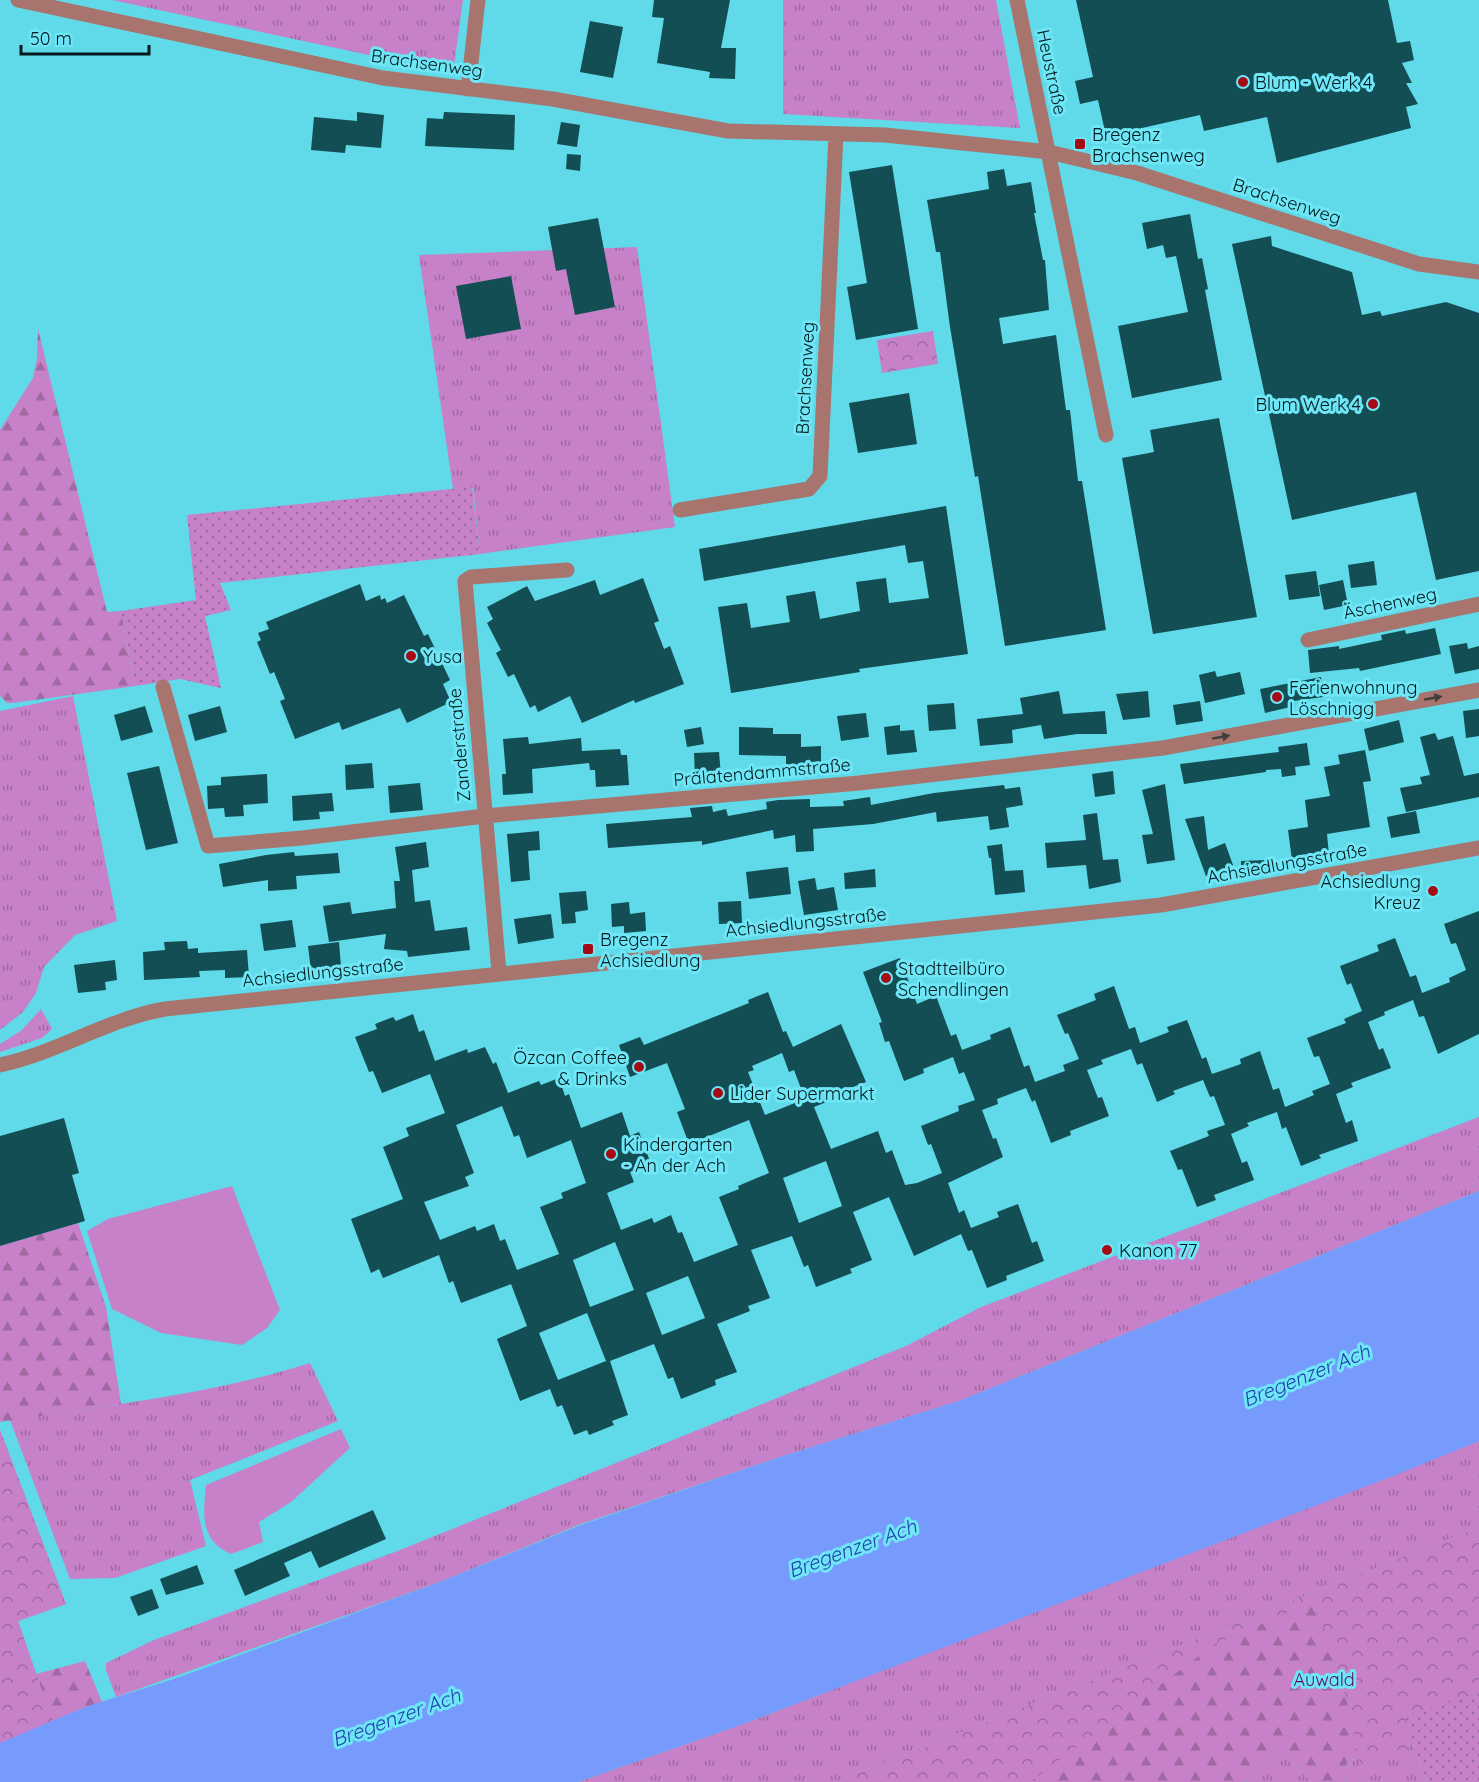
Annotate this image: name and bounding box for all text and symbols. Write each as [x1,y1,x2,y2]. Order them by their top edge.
scale bar [21,18,148,56]
text: 50 m [30,27,72,50]
street label: Heustraße [1032,27,1072,117]
street label: Brachsenweg [370,44,484,82]
place label: Blum - Werk 4 [1255,71,1372,94]
marker: Blum - Werk 4 [1236,75,1250,89]
place label: Bregenz Brachsenweg [1092,123,1205,167]
marker: Bregenz Brachsenweg [1073,137,1087,151]
street label: Brachsenweg [1230,173,1344,229]
street label: Brachsenweg [791,321,819,435]
place label: Blum Werk 4 [1255,393,1361,416]
marker: Blum Werk 4 [1366,397,1380,411]
street label: Äschenweg [1341,582,1439,624]
place label: Yusa [423,645,462,668]
marker: Yusa [404,649,418,663]
place label: Ferienwohnung Löschnigg [1289,676,1417,720]
street label: Zanderstraße [443,687,475,803]
marker: Ferienwohnung Löschnigg [1270,690,1284,704]
one-way arrow [1424,694,1443,703]
one-way arrow [1211,732,1230,741]
street label: Prälatendammstraße [672,753,852,791]
street label: Achsiedlungsstraße [1205,838,1369,888]
place label: Achsiedlung Kreuz [1321,870,1421,914]
marker: Achsiedlung Kreuz [1426,884,1440,898]
street label: Achsiedlungsstraße [724,902,888,942]
place label: Bregenz Achsiedlung [600,928,701,972]
marker: Bregenz Achsiedlung [581,942,595,956]
street label: Achsiedlungsstraße [241,952,405,992]
place label: Stadtteilbüro Schendlingen [898,957,1009,1001]
marker: Stadtteilbüro Schendlingen [879,971,893,985]
place label: Özcan Coffee & Drinks [513,1046,627,1090]
marker: Özcan Coffee & Drinks [632,1060,646,1074]
place label: Lider Supermarkt [730,1082,875,1105]
marker: Lider Supermarkt [711,1086,725,1100]
place label: Kindergarten - An der Ach [623,1133,733,1177]
marker: Kindergarten - An der Ach [604,1147,618,1161]
place label: Kanon 77 [1119,1239,1197,1262]
marker: Kanon 77 [1100,1243,1114,1257]
water label: Bregenzer Ach [1239,1338,1374,1412]
water label: Bregenzer Ach [784,1513,920,1583]
park label: Auwald [1293,1668,1355,1691]
water label: Bregenzer Ach [328,1682,464,1752]

